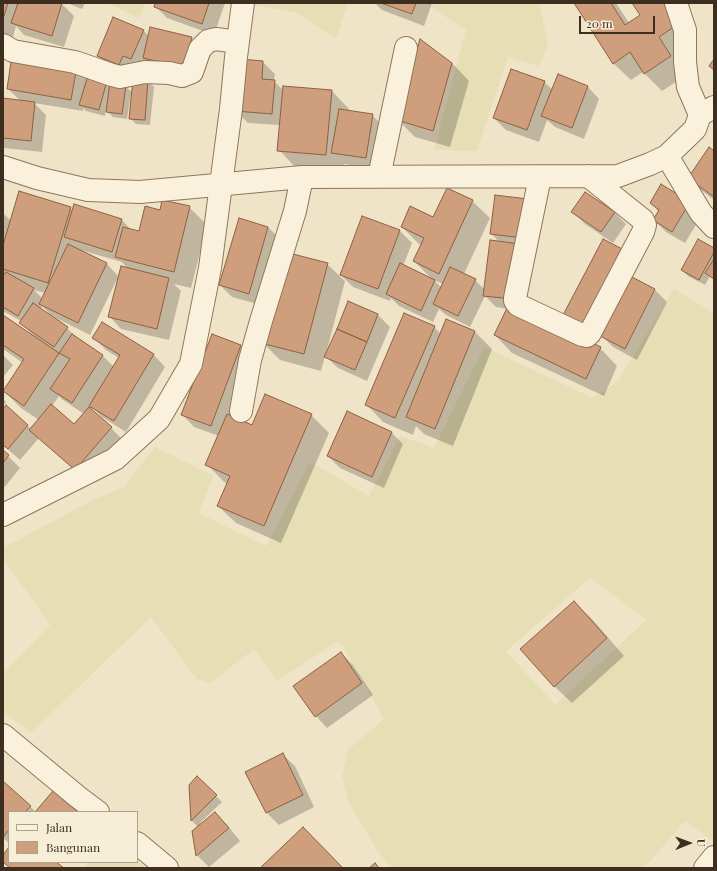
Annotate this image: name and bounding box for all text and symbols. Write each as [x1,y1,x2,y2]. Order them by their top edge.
scale bar [581,8,657,34]
text: 20 m [586,15,613,31]
legend [8,811,138,863]
text: Jalan [46,819,72,835]
north arrow [669,823,709,863]
text: Bangunan [46,839,100,855]
text: U [694,839,709,847]

